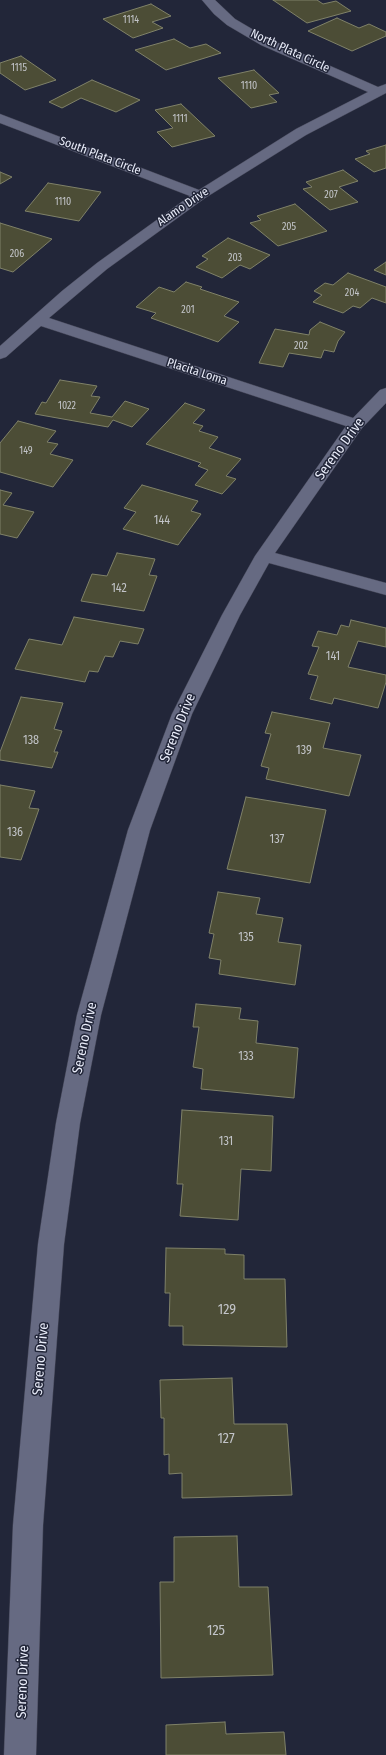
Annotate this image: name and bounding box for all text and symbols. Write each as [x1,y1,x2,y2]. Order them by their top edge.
house number: 1114 [123,14,139,26]
street label: North Plata Circle [248,26,332,76]
house number: 1115 [11,62,27,74]
house number: 1110 [241,80,257,92]
house number: 1111 [172,113,188,125]
street label: South Plata Circle [57,134,143,178]
street label: Alamo Drive [154,185,212,229]
house number: 207 [324,189,338,201]
house number: 1110 [55,196,71,208]
house number: 205 [282,221,296,233]
house number: 206 [10,248,24,260]
house number: 203 [228,252,242,264]
house number: 204 [345,287,359,299]
house number: 201 [181,304,195,316]
house number: 202 [294,340,308,352]
street label: Placita Loma [165,356,229,388]
house number: 1022 [58,400,76,412]
street label: Sereno Drive [312,415,368,483]
house number: 149 [19,445,33,457]
house number: 144 [154,514,170,528]
house number: 142 [111,582,127,596]
house number: 141 [326,650,340,664]
street label: Sereno Drive [157,691,199,765]
house number: 138 [23,734,39,748]
house number: 139 [296,744,312,758]
house number: 136 [7,826,23,840]
house number: 137 [270,833,284,847]
house number: 135 [238,931,254,945]
street label: Sereno Drive [69,1001,101,1075]
house number: 133 [238,1050,254,1064]
house number: 131 [219,1135,233,1149]
house number: 129 [218,1302,236,1318]
street label: Sereno Drive [29,1322,53,1396]
house number: 127 [217,1431,235,1447]
house number: 125 [207,1623,225,1639]
street label: Sereno Drive [13,1645,33,1719]

